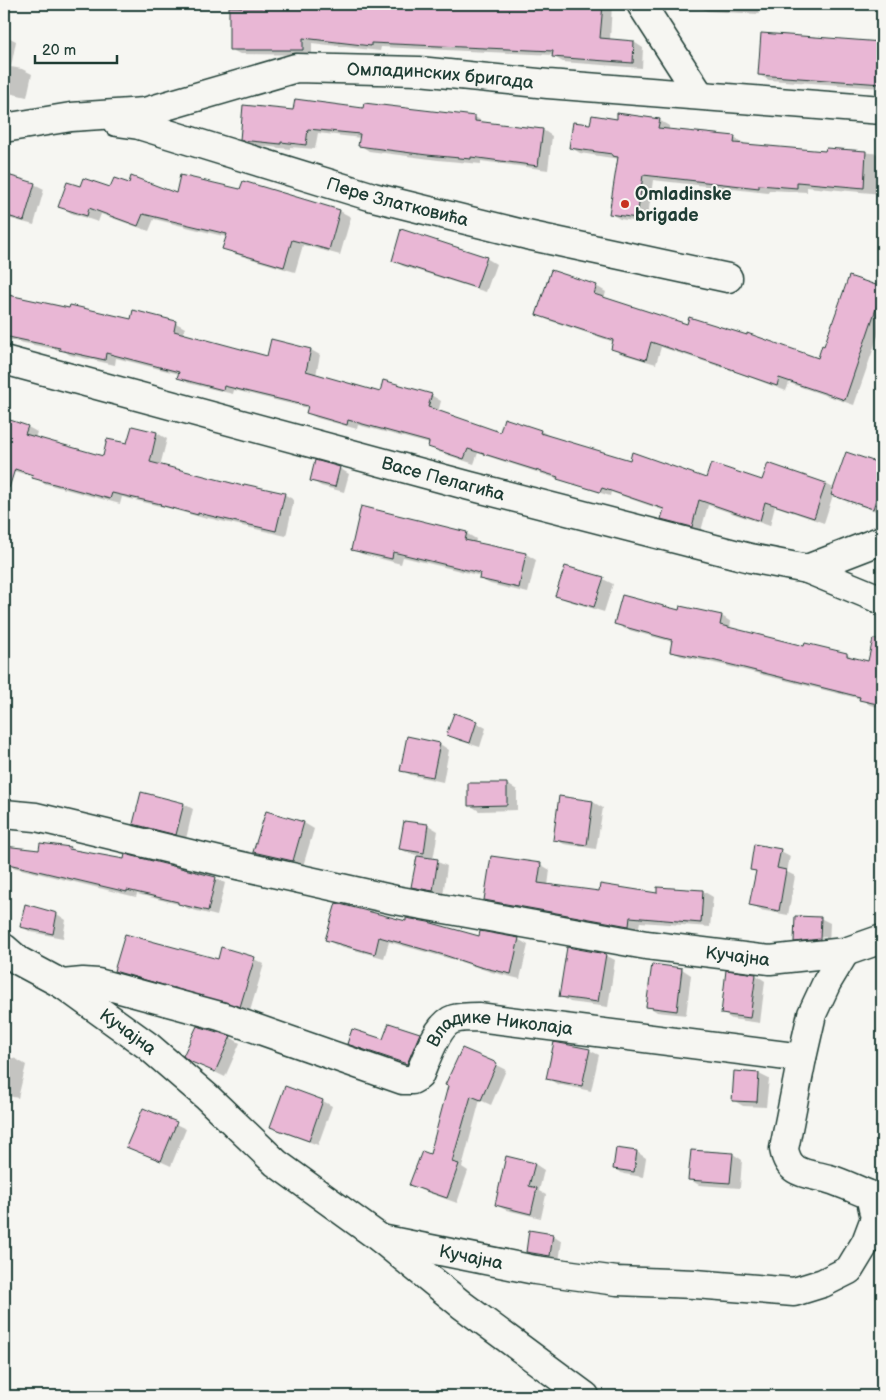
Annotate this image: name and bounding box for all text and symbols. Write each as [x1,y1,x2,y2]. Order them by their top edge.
scale bar [35,32,118,64]
text: 20 m [42,41,76,60]
street label: Омладинских бригада [347,59,535,93]
street label: Пере Златковића [324,173,471,231]
place label: Omladinske brigade [635,184,732,226]
marker: Omladinske brigade [619,198,631,210]
street label: Васе Пелагића [379,452,508,505]
street label: Кучајна [704,942,772,970]
street label: Кучајна [96,1004,161,1059]
street label: Владике Николаја [422,1006,575,1050]
street label: Кучајна [437,1240,505,1274]

